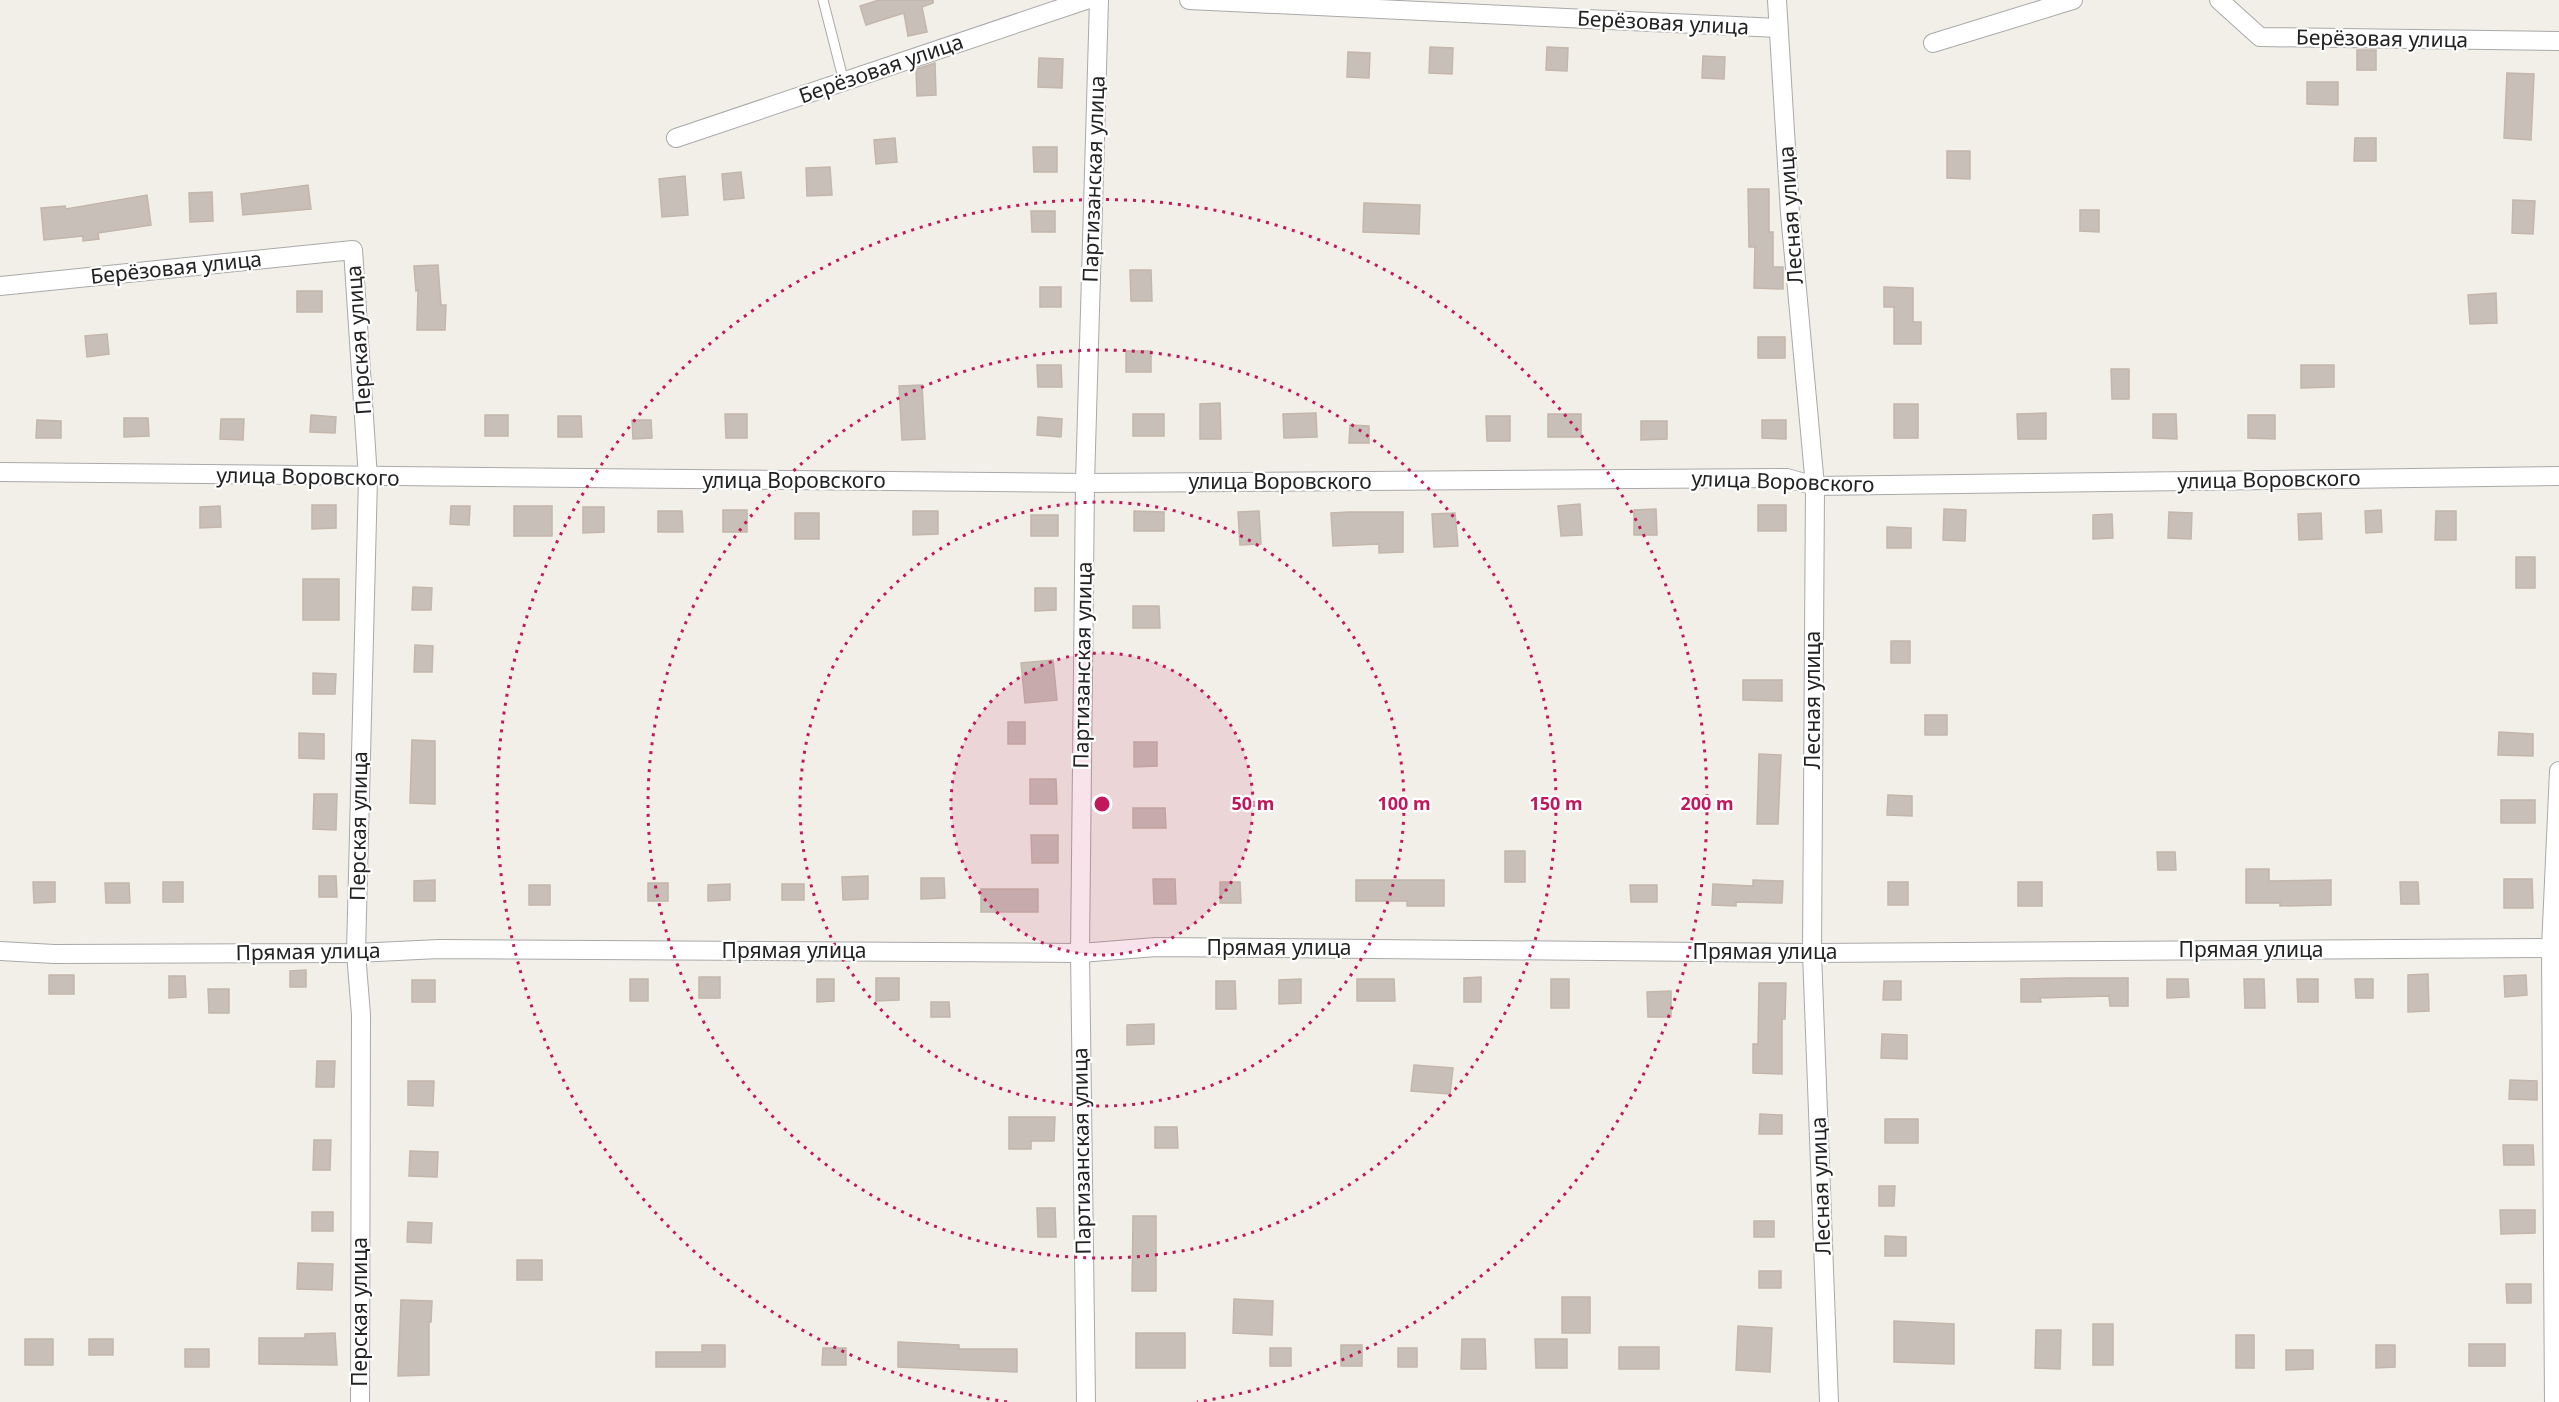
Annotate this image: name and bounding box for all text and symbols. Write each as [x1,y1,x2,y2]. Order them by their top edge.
street label: Берёзовая улица [1576,4,1750,40]
street label: Берёзовая улица [2296,22,2468,54]
street label: Берёзовая улица [795,27,967,109]
street label: Партизанская улица [1075,75,1111,283]
street label: Лесная улица [1771,145,1809,285]
street label: Берёзовая улица [89,244,263,290]
street label: Перская улица [339,264,377,416]
street label: улица Воровского [216,460,400,492]
street label: улица Воровского [2177,463,2361,495]
street label: улица Воровского [1691,464,1875,498]
street label: улица Воровского [702,466,886,494]
street label: улица Воровского [1188,467,1372,495]
street label: Партизанская улица [1066,561,1098,769]
street label: Лесная улица [1798,631,1826,769]
street label: Перская улица [343,751,373,901]
text: 50 m [1232,791,1274,815]
text: 100 m [1377,791,1431,815]
text: 150 m [1529,791,1583,815]
text: 200 m [1680,791,1734,815]
centre of rings [1092,794,1112,814]
street label: Прямая улица [1207,933,1351,961]
street label: Прямая улица [2179,935,2323,963]
street label: Прямая улица [235,936,381,966]
street label: Прямая улица [722,936,866,964]
street label: Прямая улица [1693,937,1837,965]
street label: Партизанская улица [1065,1047,1097,1255]
street label: Лесная улица [1804,1116,1836,1256]
street label: Перская улица [345,1237,373,1387]

